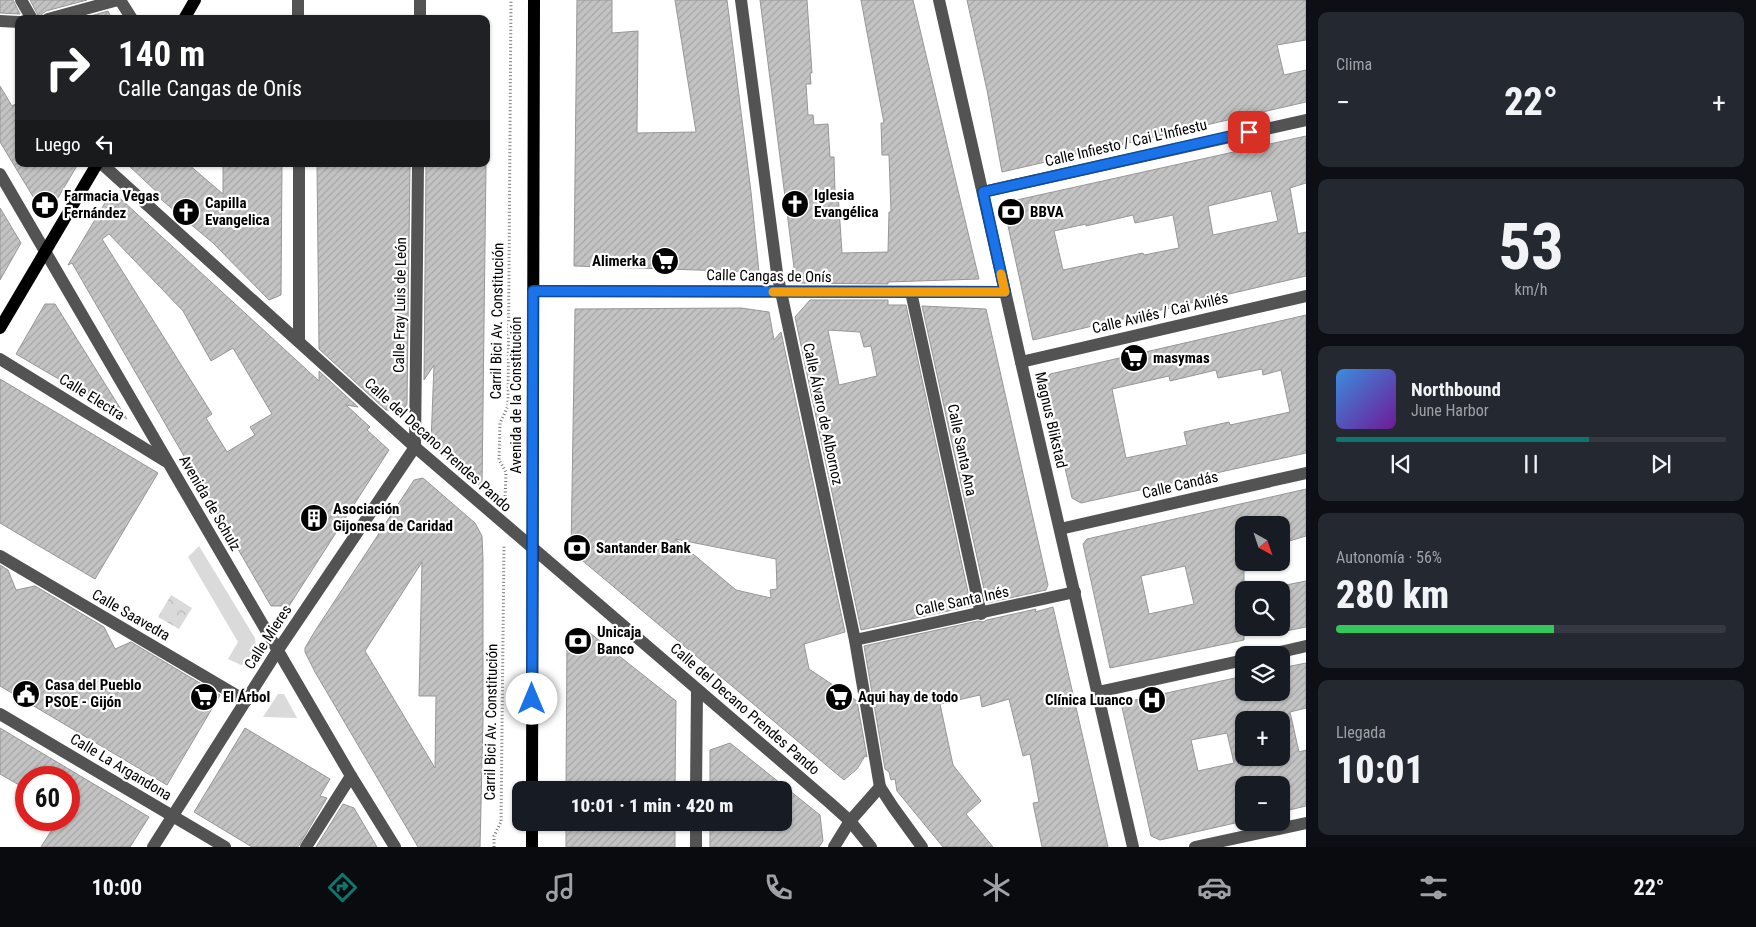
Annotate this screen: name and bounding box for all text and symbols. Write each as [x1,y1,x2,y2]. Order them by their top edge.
text: 140 m [118,34,205,75]
icon: right [35,35,100,100]
text: Clima [1336,55,1372,74]
text: Calle Cangas de Onís [118,76,302,101]
text: 22° [1504,80,1558,124]
text: − [1336,86,1350,119]
text: + [1712,86,1726,119]
pin [1228,111,1270,153]
street label: Calle Infiesto / Cai L'Infiestu [1043,116,1209,170]
icon: arrive [1235,118,1263,146]
icon: left [91,130,119,158]
text: Luego [35,133,81,156]
place label: Iglesia Evangélica [814,186,879,221]
place label: Farmacia Vegas Fernández [64,187,159,222]
church icon: Iglesia Evangélica [780,189,810,219]
pharmacy icon: Farmacia Vegas Fernández [30,190,60,220]
place label: Capilla Evangelica [205,194,270,229]
church icon: Capilla Evangelica [171,197,201,227]
bank icon: BBVA [996,197,1026,227]
place label: BBVA [1030,203,1064,221]
text: 53 [1498,209,1564,285]
street label: Calle Fray Luis de León [390,237,410,373]
street label: Carril Bici Av. Constitución [487,242,507,400]
supermarket icon: Alimerka [650,246,680,276]
place label: Alimerka [592,252,646,270]
street label: Calle Cangas de Onís [706,266,832,286]
text: km/h [1515,280,1547,299]
street label: Calle Avilés / Cai Avilés [1090,289,1230,337]
street label: Avenida de la Constitución [507,316,525,474]
street label: Calle Álvaro de Albornoz [799,341,847,487]
supermarket icon: masymas [1119,343,1149,373]
place label: masymas [1153,349,1210,367]
street label: Calle Electra [56,370,128,424]
street label: Magnus Blikstad [1031,370,1071,470]
street label: Calle del Decano Prendes Pando [361,374,515,516]
text: Northbound [1411,378,1501,401]
text: June Harbor [1411,401,1489,420]
street label: Calle Santa Ana [943,402,981,498]
icon: previous [1387,450,1415,478]
icon: pause [1517,450,1545,478]
icon: next [1647,450,1675,478]
street label: Avenida de Schulz [175,452,245,554]
street label: Calle Candás [1140,467,1220,502]
place label: Asociación Gijonesa de Caridad [333,500,453,535]
building icon: Asociación Gijonesa de Caridad [299,503,329,533]
north arrow [1235,516,1290,571]
map controls [1235,516,1290,831]
bank icon: Santander Bank [562,533,592,563]
place label: Santander Bank [596,539,691,557]
text: Autonomía · 56% [1336,548,1442,567]
text: 280 km [1336,573,1449,617]
button: search [1235,581,1290,636]
street label: Calle Santa Inés [914,582,1011,620]
street label: Calle Saavedra [89,585,173,645]
street label: Calle Mieres [241,601,296,673]
place label: Unicaja Banco [597,623,641,658]
bank icon: Unicaja Banco [563,626,593,656]
street label: Calle del Decano Prendes Pando [667,639,823,779]
street label: Carril Bici Av. Constitución [481,643,501,801]
button: layers [1235,646,1290,701]
position arrow [505,672,557,724]
place label: Casa del Pueblo PSOE - Gijón [45,676,142,711]
public building icon: Casa del Pueblo PSOE - Gijón [11,679,41,709]
supermarket icon: El Árbol [189,682,219,712]
supermarket icon: Aqui hay de todo [824,682,854,712]
hospital icon: Clínica Luanco [1137,685,1167,715]
place label: El Árbol [223,688,270,706]
place label: Aqui hay de todo [858,688,958,706]
place label: Clínica Luanco [1045,691,1133,709]
button: + [1235,711,1290,766]
text: Llegada [1336,723,1386,742]
street label: Calle La Argandona [67,730,175,804]
text: 10:01 [1336,748,1424,792]
speed limit sign: 60 [15,766,80,831]
button: − [1235,776,1290,831]
text: 10:01 · 1 min · 420 m [571,794,733,817]
icon: directions [325,870,360,905]
icon: music [543,870,578,905]
icon: phone [761,870,796,905]
icon: climate [979,870,1014,905]
icon: car [1197,870,1232,905]
icon: filters [1416,870,1451,905]
text: 10:00 [92,875,142,900]
text: 22° [1634,875,1664,900]

